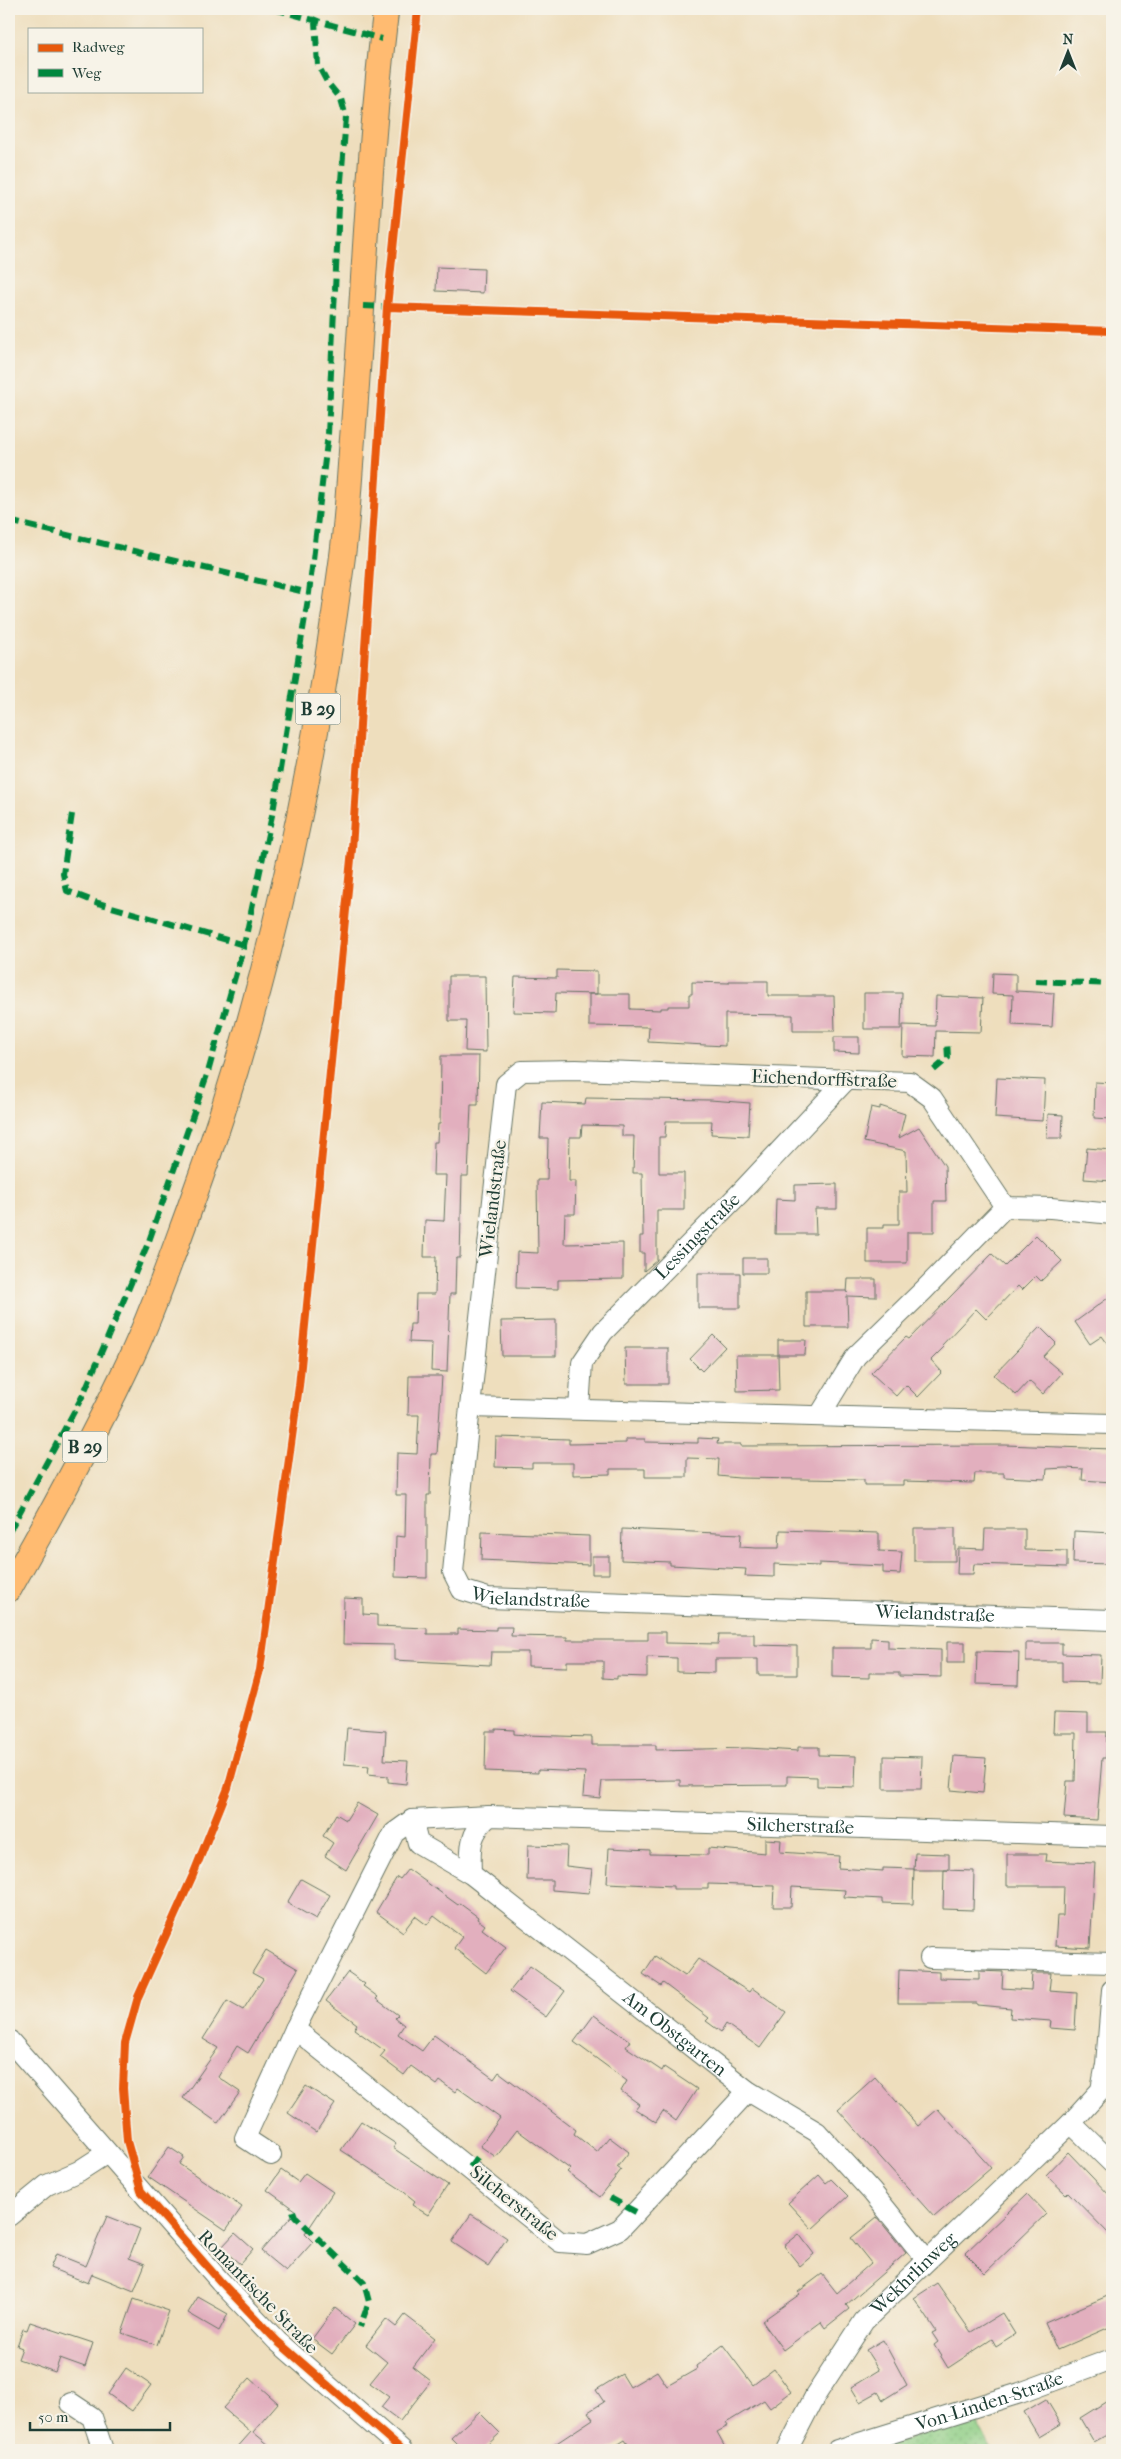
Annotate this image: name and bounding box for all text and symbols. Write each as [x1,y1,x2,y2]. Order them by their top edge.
legend [28,28,202,92]
north arrow [1044,28,1094,78]
text: N [1063,31,1074,48]
text: Radweg [72,38,125,56]
text: Weg [71,64,102,82]
road number: B 29 [296,694,340,724]
street label: Eichendorffstraße [751,1065,897,1093]
street label: Wielandstraße [475,1139,511,1260]
street label: Lessingstraße [650,1189,745,1284]
road number: B 29 [62,1431,108,1462]
street label: Wielandstraße [467,1582,590,1613]
street label: Wielandstraße [874,1601,995,1627]
street label: Silcherstraße [746,1813,854,1839]
street label: Am Obstgarten [618,1986,731,2081]
street label: Silcherstraße [465,2161,563,2245]
street label: Romantische Straße [193,2226,323,2358]
street label: Wekhrlinweg [865,2227,962,2320]
street label: Von-Linden-Straße [912,2367,1066,2436]
scale bar [30,2399,170,2431]
text: 50 m [38,2408,69,2426]

